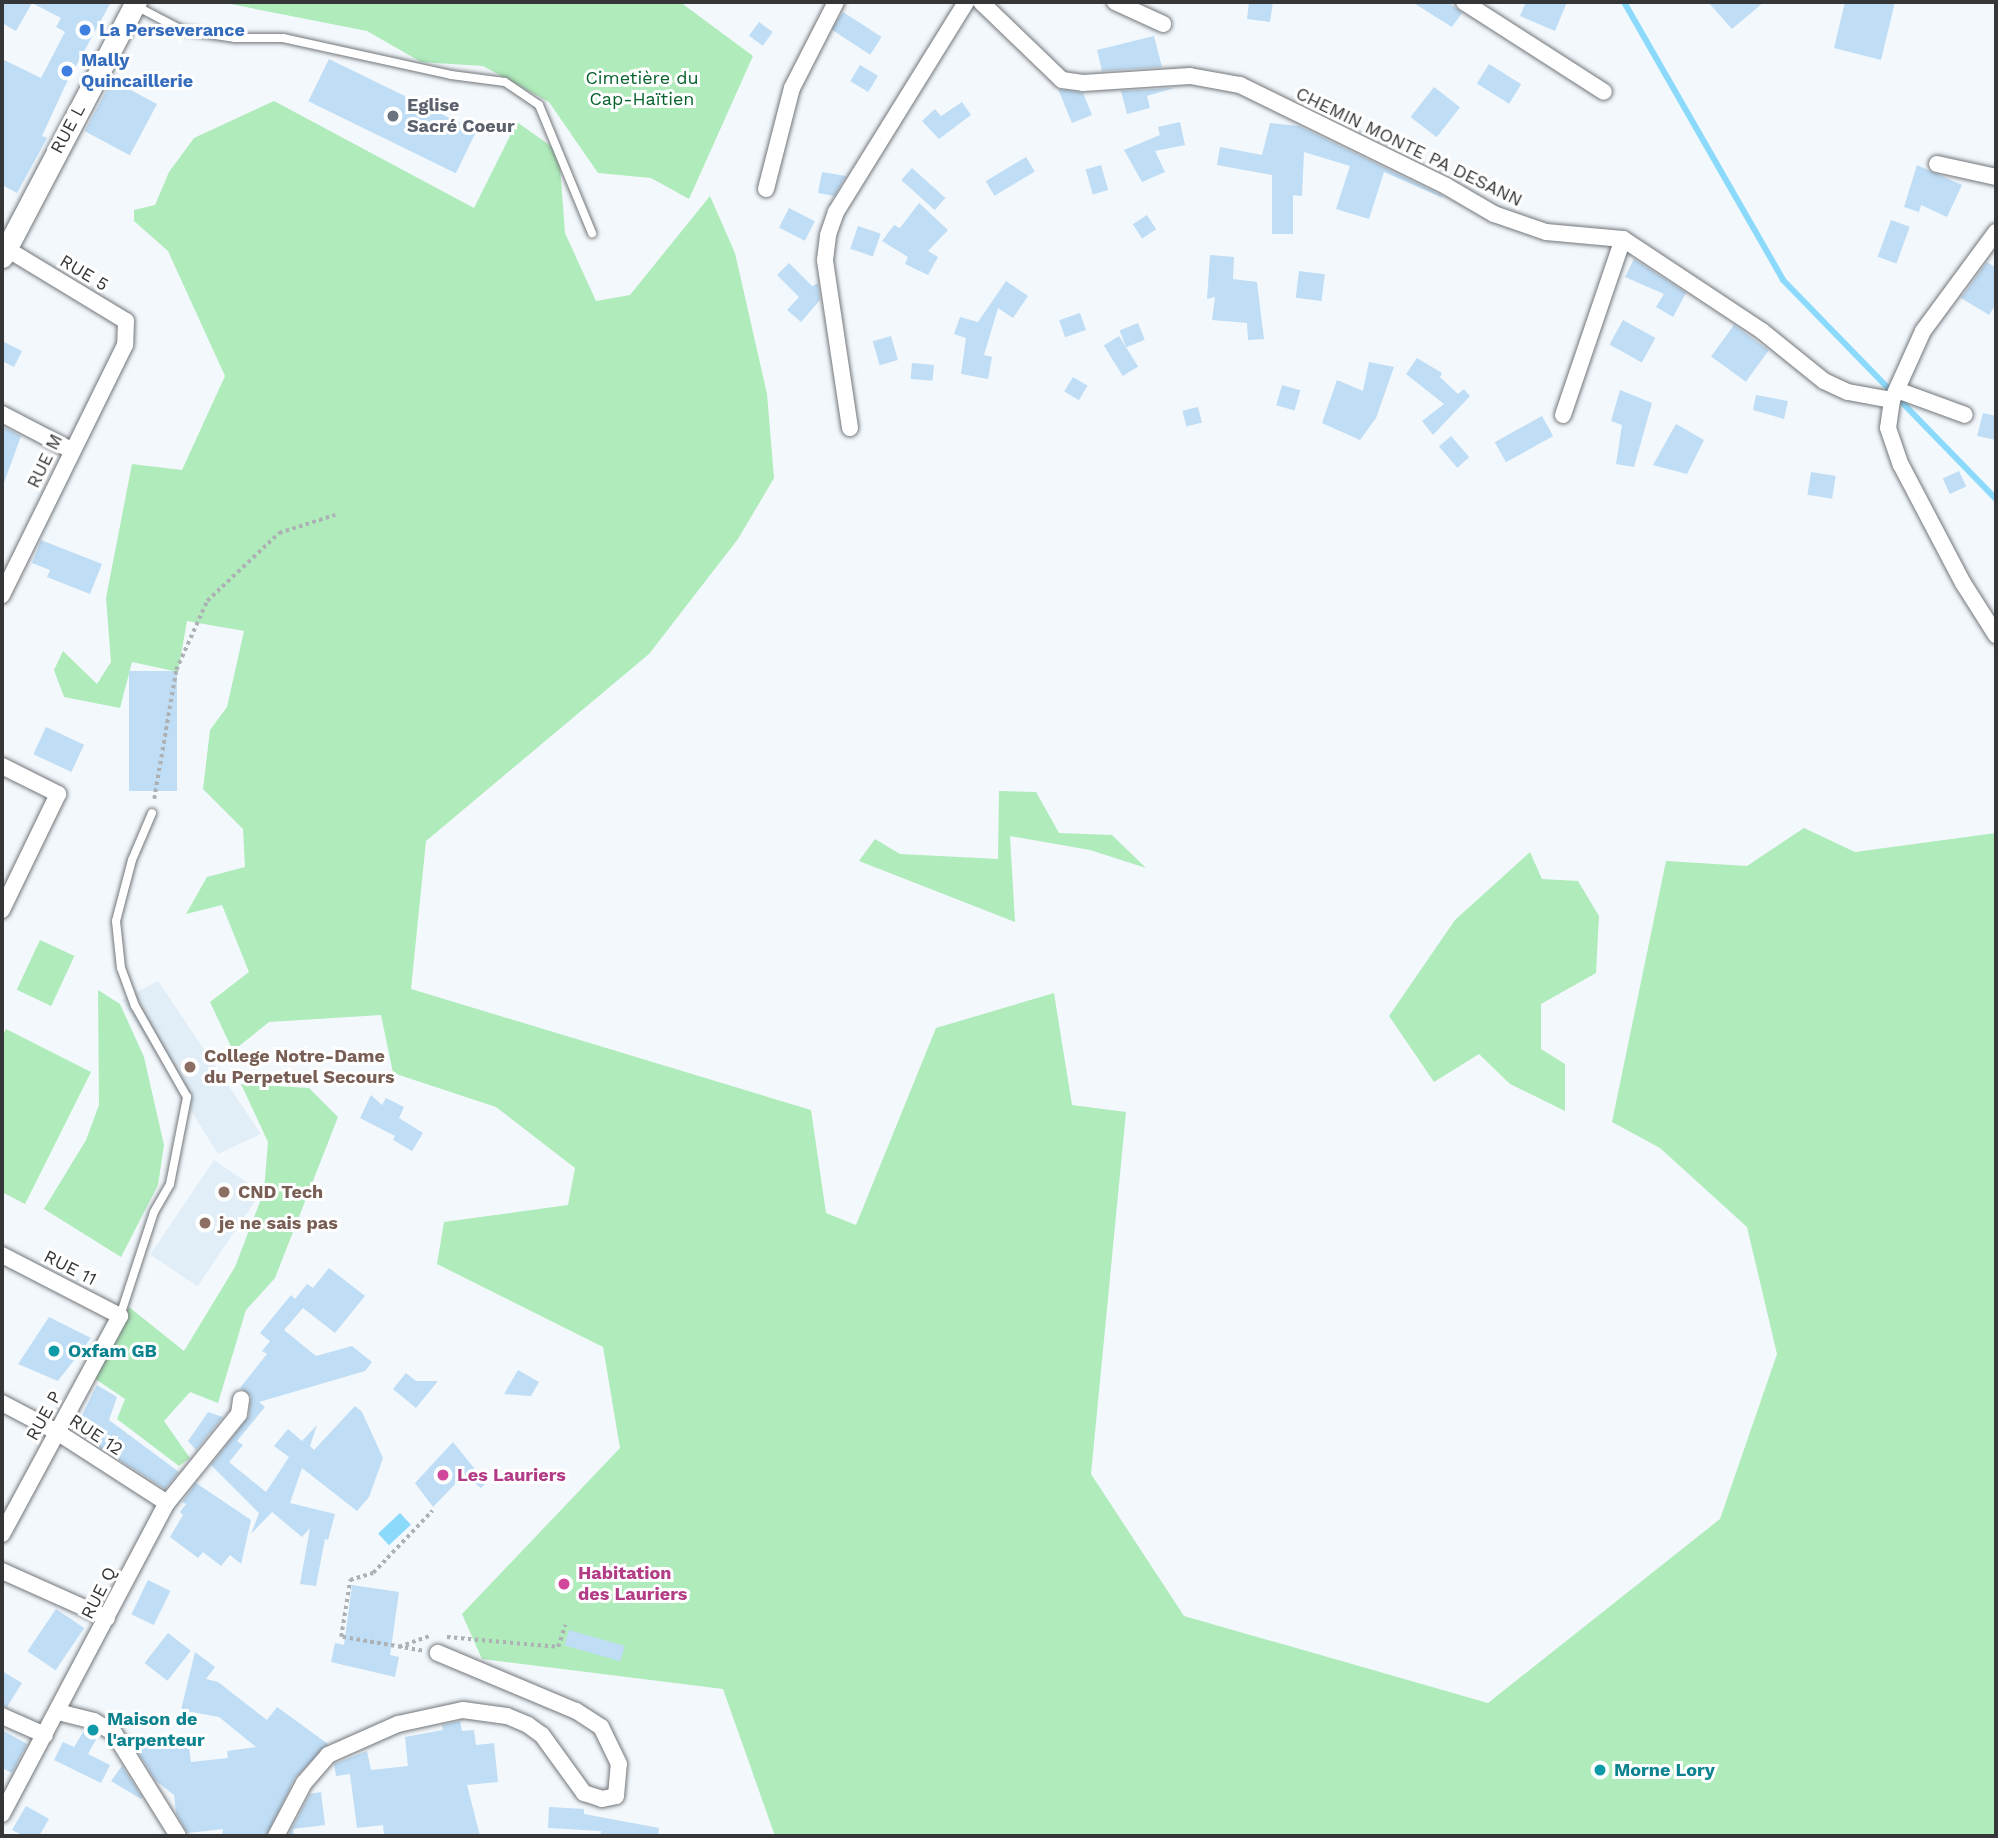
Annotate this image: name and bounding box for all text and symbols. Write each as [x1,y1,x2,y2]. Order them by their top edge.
place label: La Perseverance [99,19,245,41]
marker: La Perseverance [77,22,93,38]
place label: Mally Quincaillerie [81,50,193,92]
marker: Mally Quincaillerie [59,63,75,79]
park label: Cimetière du Cap-Haïtien [585,68,699,110]
street label: CHEMIN MONTE PA DESANN [1292,83,1526,211]
place label: Eglise Sacré Coeur [407,95,515,138]
street label: RUE L [46,100,90,158]
marker: Eglise Sacré Coeur [385,108,401,124]
street label: RUE 5 [56,250,112,296]
street label: RUE M [23,430,67,492]
place label: College Notre-Dame du Perpetuel Secours [204,1046,395,1088]
marker: College Notre-Dame du Perpetuel Secours [182,1059,198,1075]
place label: CND Tech [238,1181,324,1203]
marker: CND Tech [216,1184,232,1200]
place label: je ne sais pas [219,1212,338,1234]
marker: je ne sais pas [197,1215,213,1231]
street label: RUE 11 [40,1246,100,1290]
place label: Oxfam GB [68,1340,157,1362]
marker: Oxfam GB [46,1343,62,1359]
street label: RUE P [22,1387,66,1445]
street label: RUE 12 [65,1410,127,1460]
place label: Les Lauriers [457,1464,566,1486]
marker: Les Lauriers [435,1467,451,1483]
street label: RUE Q [77,1563,121,1623]
place label: Habitation des Lauriers [578,1563,687,1606]
marker: Habitation des Lauriers [556,1576,572,1592]
place label: Maison de l'arpenteur [107,1709,205,1752]
marker: Maison de l'arpenteur [85,1722,101,1738]
place label: Morne Lory [1614,1759,1715,1781]
marker: Morne Lory [1592,1762,1608,1778]

